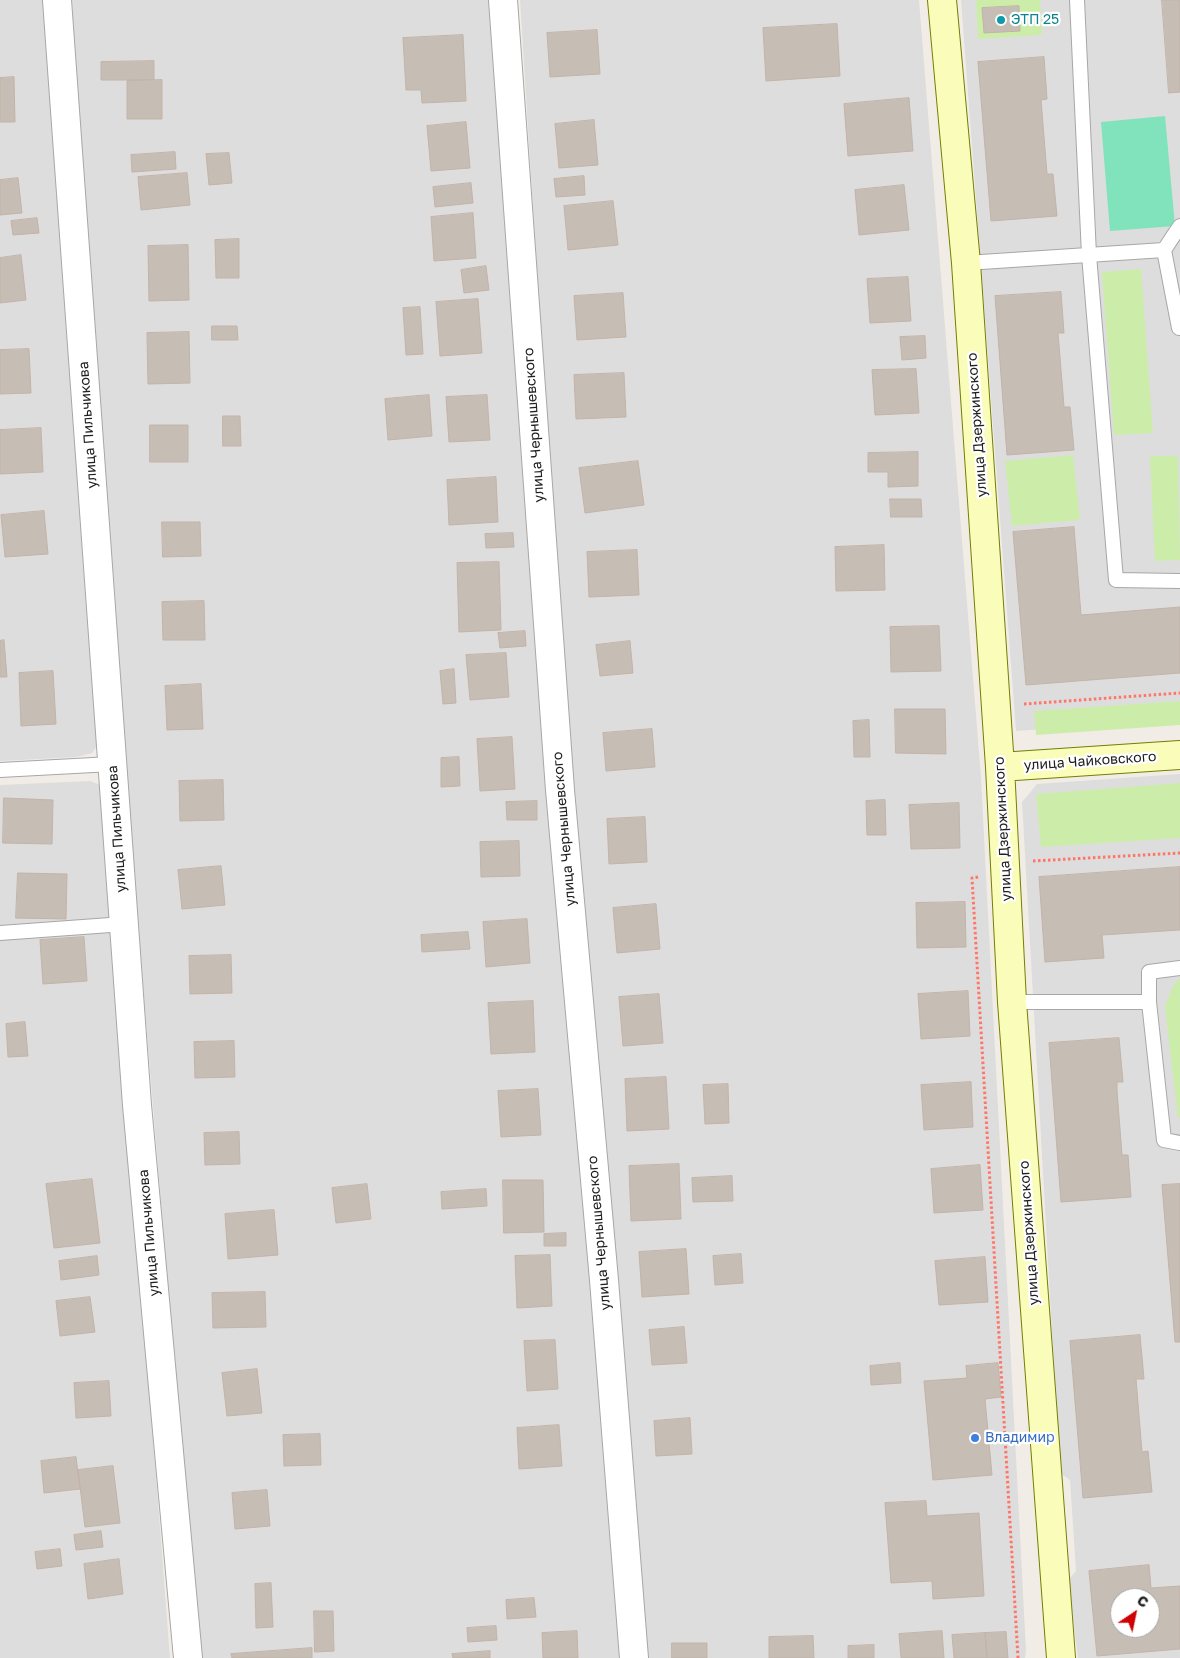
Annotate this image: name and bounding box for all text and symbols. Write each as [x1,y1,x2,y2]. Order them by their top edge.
place label: ЭТП 25 [1011,12,1059,28]
marker: ЭТП 25 [995,14,1007,26]
street label: улица Чернышевского [520,347,548,503]
street label: улица Дзержинского [964,352,990,498]
street label: улица Пильчикова [75,361,101,489]
street label: улица Чайковского [1023,748,1157,774]
street label: улица Чернышевского [549,751,579,907]
street label: улица Дзержинского [991,756,1015,902]
street label: улица Пильчикова [104,765,130,893]
street label: улица Чернышевского [584,1155,614,1311]
street label: улица Дзержинского [1016,1160,1042,1306]
street label: улица Пильчикова [135,1169,163,1297]
place label: Владимир [985,1430,1055,1446]
marker: Владимир [969,1432,981,1444]
north arrow [1110,1588,1160,1638]
text: С [1134,1591,1152,1611]

